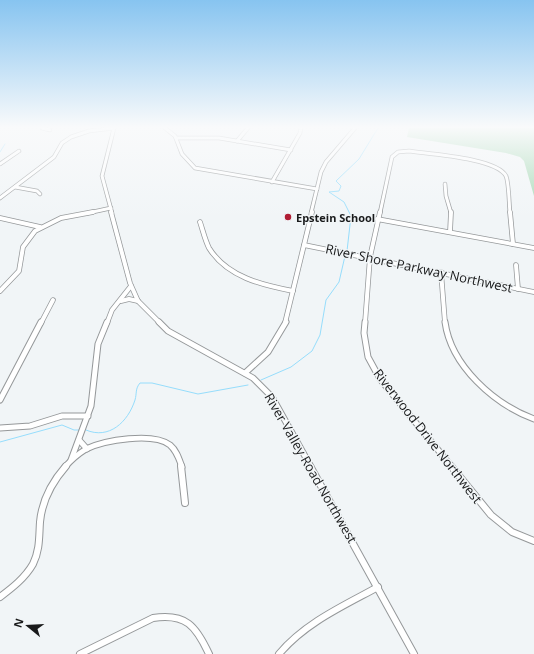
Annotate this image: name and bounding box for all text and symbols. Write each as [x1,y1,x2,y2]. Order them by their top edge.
place label: Epstein School [296,210,375,225]
marker: Epstein School [283,212,293,222]
street label: River Shore Parkway Northwest [324,239,515,297]
street label: Riverwood Drive Northwest [370,365,487,507]
street label: River Valley Road Northwest [261,390,362,547]
north arrow [8,606,48,646]
text: N [9,616,27,629]

